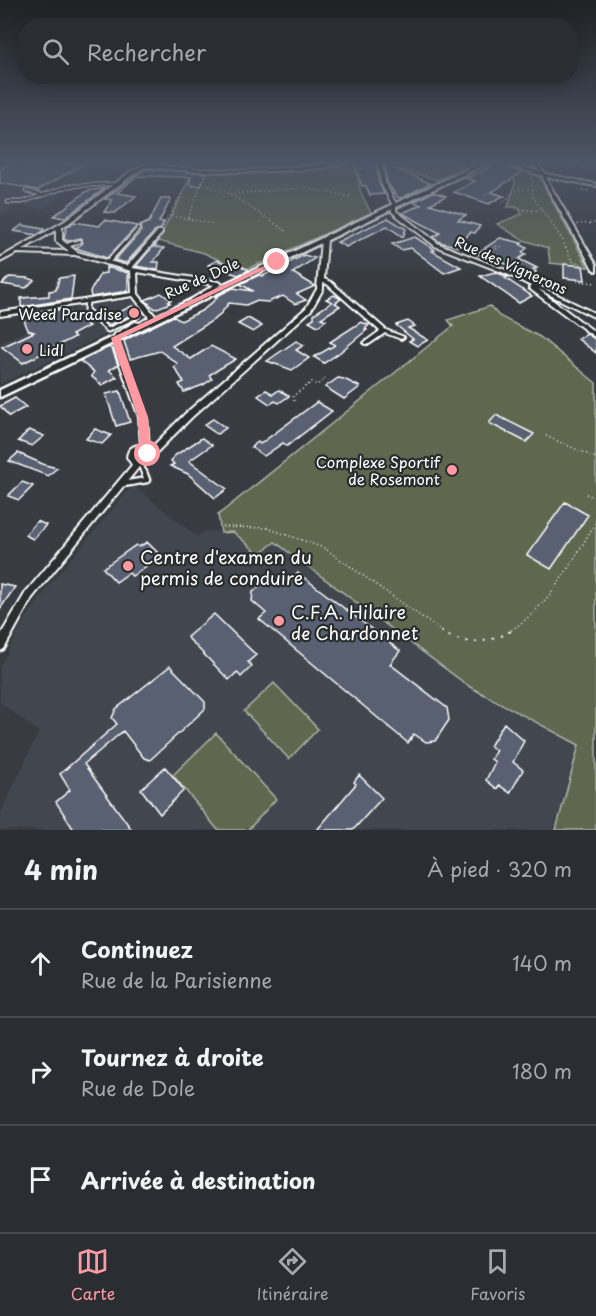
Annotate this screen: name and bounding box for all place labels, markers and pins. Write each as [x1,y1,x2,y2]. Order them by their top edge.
place label: Weed Paradise [18,302,122,325]
marker: Weed Paradise [127,306,141,320]
place label: Lidl [39,338,64,361]
marker: Lidl [20,342,34,356]
place label: Complexe Sportif de Rosemont [316,450,441,490]
marker: Complexe Sportif de Rosemont [445,463,459,477]
place label: Centre d'examen du permis de conduire [140,543,312,591]
marker: Centre d'examen du permis de conduire [121,559,135,573]
place label: C.F.A. Hilaire de Chardonnet [291,598,418,646]
marker: C.F.A. Hilaire de Chardonnet [272,614,286,628]

